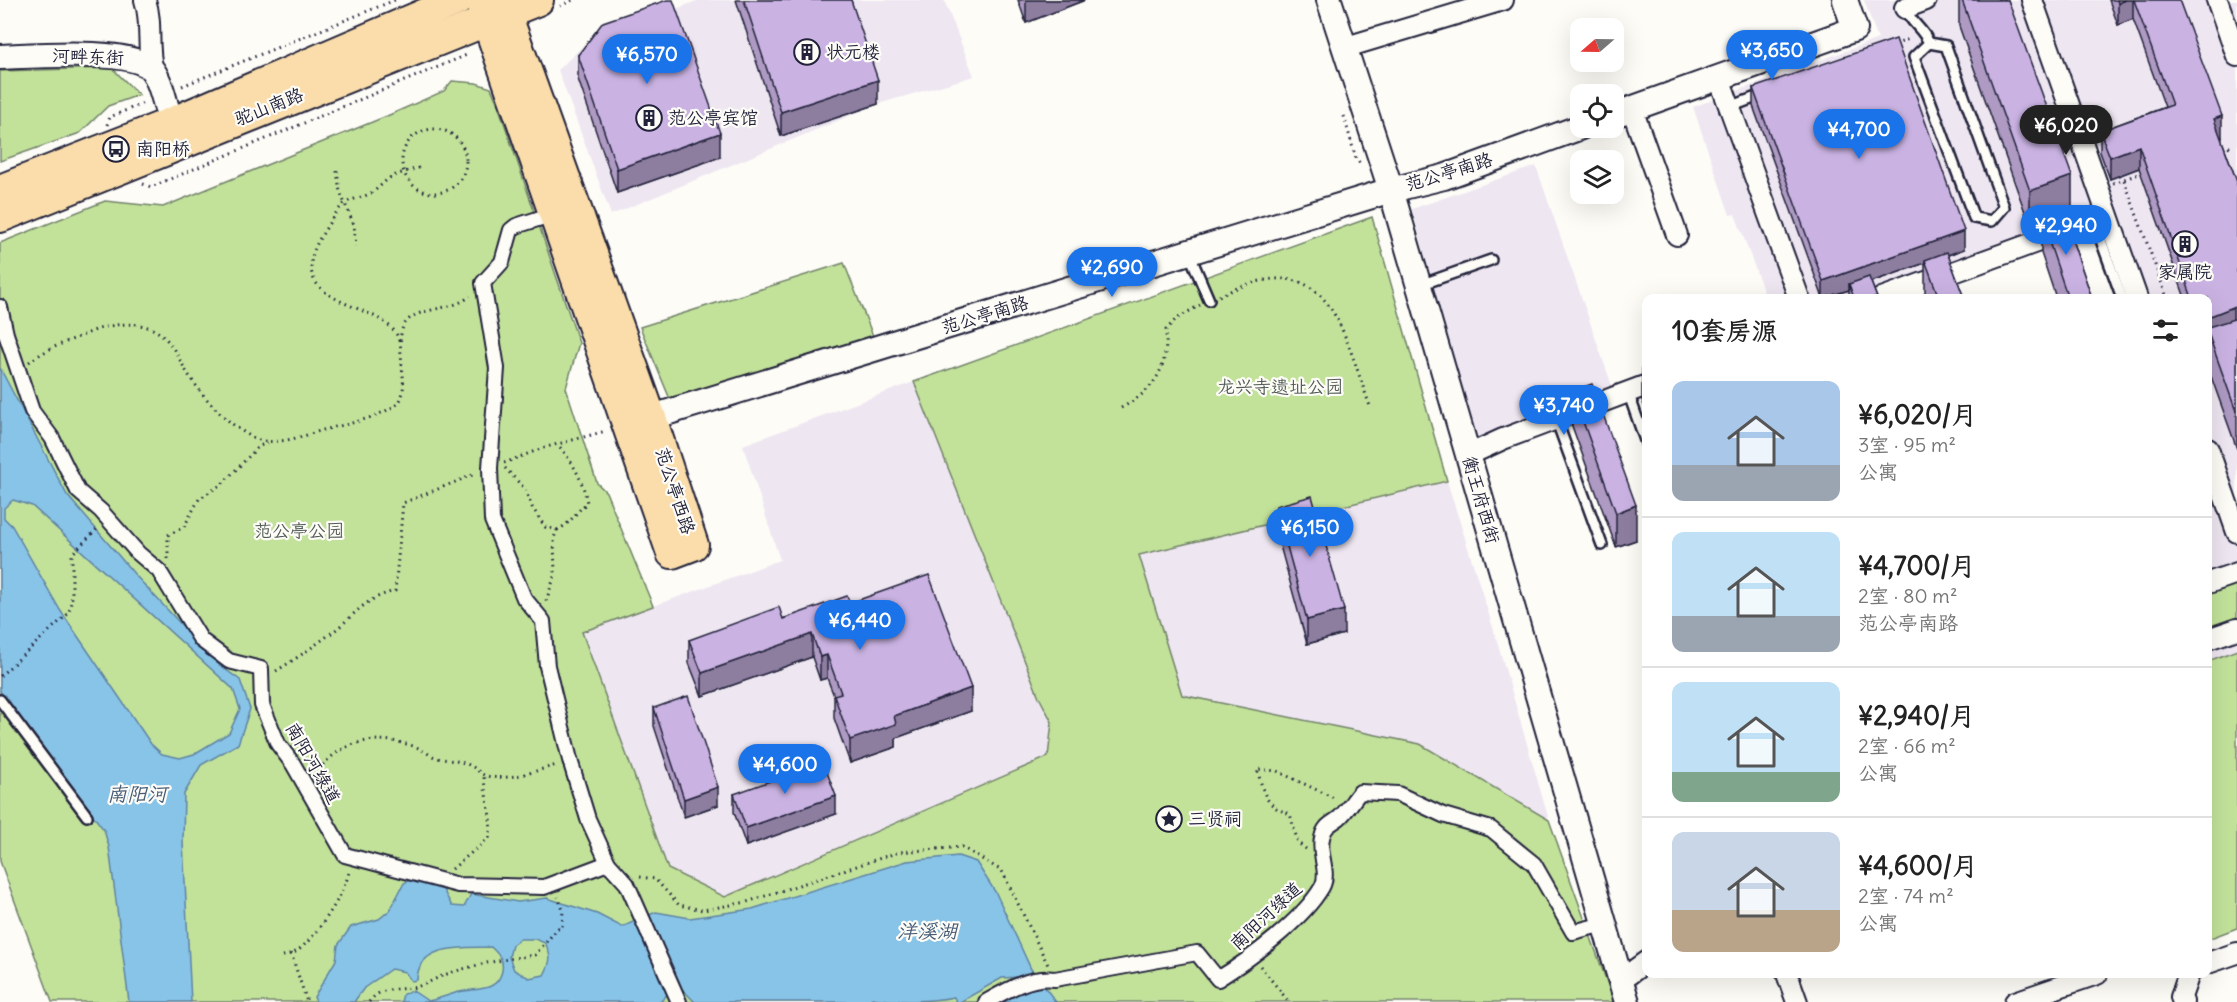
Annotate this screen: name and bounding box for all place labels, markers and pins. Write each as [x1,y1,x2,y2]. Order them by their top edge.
pin: ¥3,650 [1723,30,1821,81]
pin: ¥6,570 [598,34,696,85]
building icon: 状元楼 [792,37,822,67]
place label: 状元楼 [826,40,880,63]
building icon: 范公亭宾馆 [634,103,664,133]
pin: ¥6,020 [2017,105,2115,156]
place label: 范公亭宾馆 [668,106,758,129]
pin: ¥4,700 [1810,109,1908,160]
bus stop icon: 南阳桥 [101,134,131,164]
place label: 南阳桥 [136,137,190,160]
pin: ¥2,940 [2017,205,2115,256]
building icon: 家属院 [2170,229,2200,259]
pin: ¥2,690 [1063,247,1161,298]
place label: 家属院 [2158,260,2212,283]
pin: ¥3,740 [1515,385,1613,436]
pin: ¥6,150 [1261,507,1359,558]
pin: ¥6,440 [811,600,909,651]
pin: ¥4,600 [736,744,834,795]
place icon: 三贤祠 [1154,804,1184,834]
place label: 三贤祠 [1188,807,1242,830]

